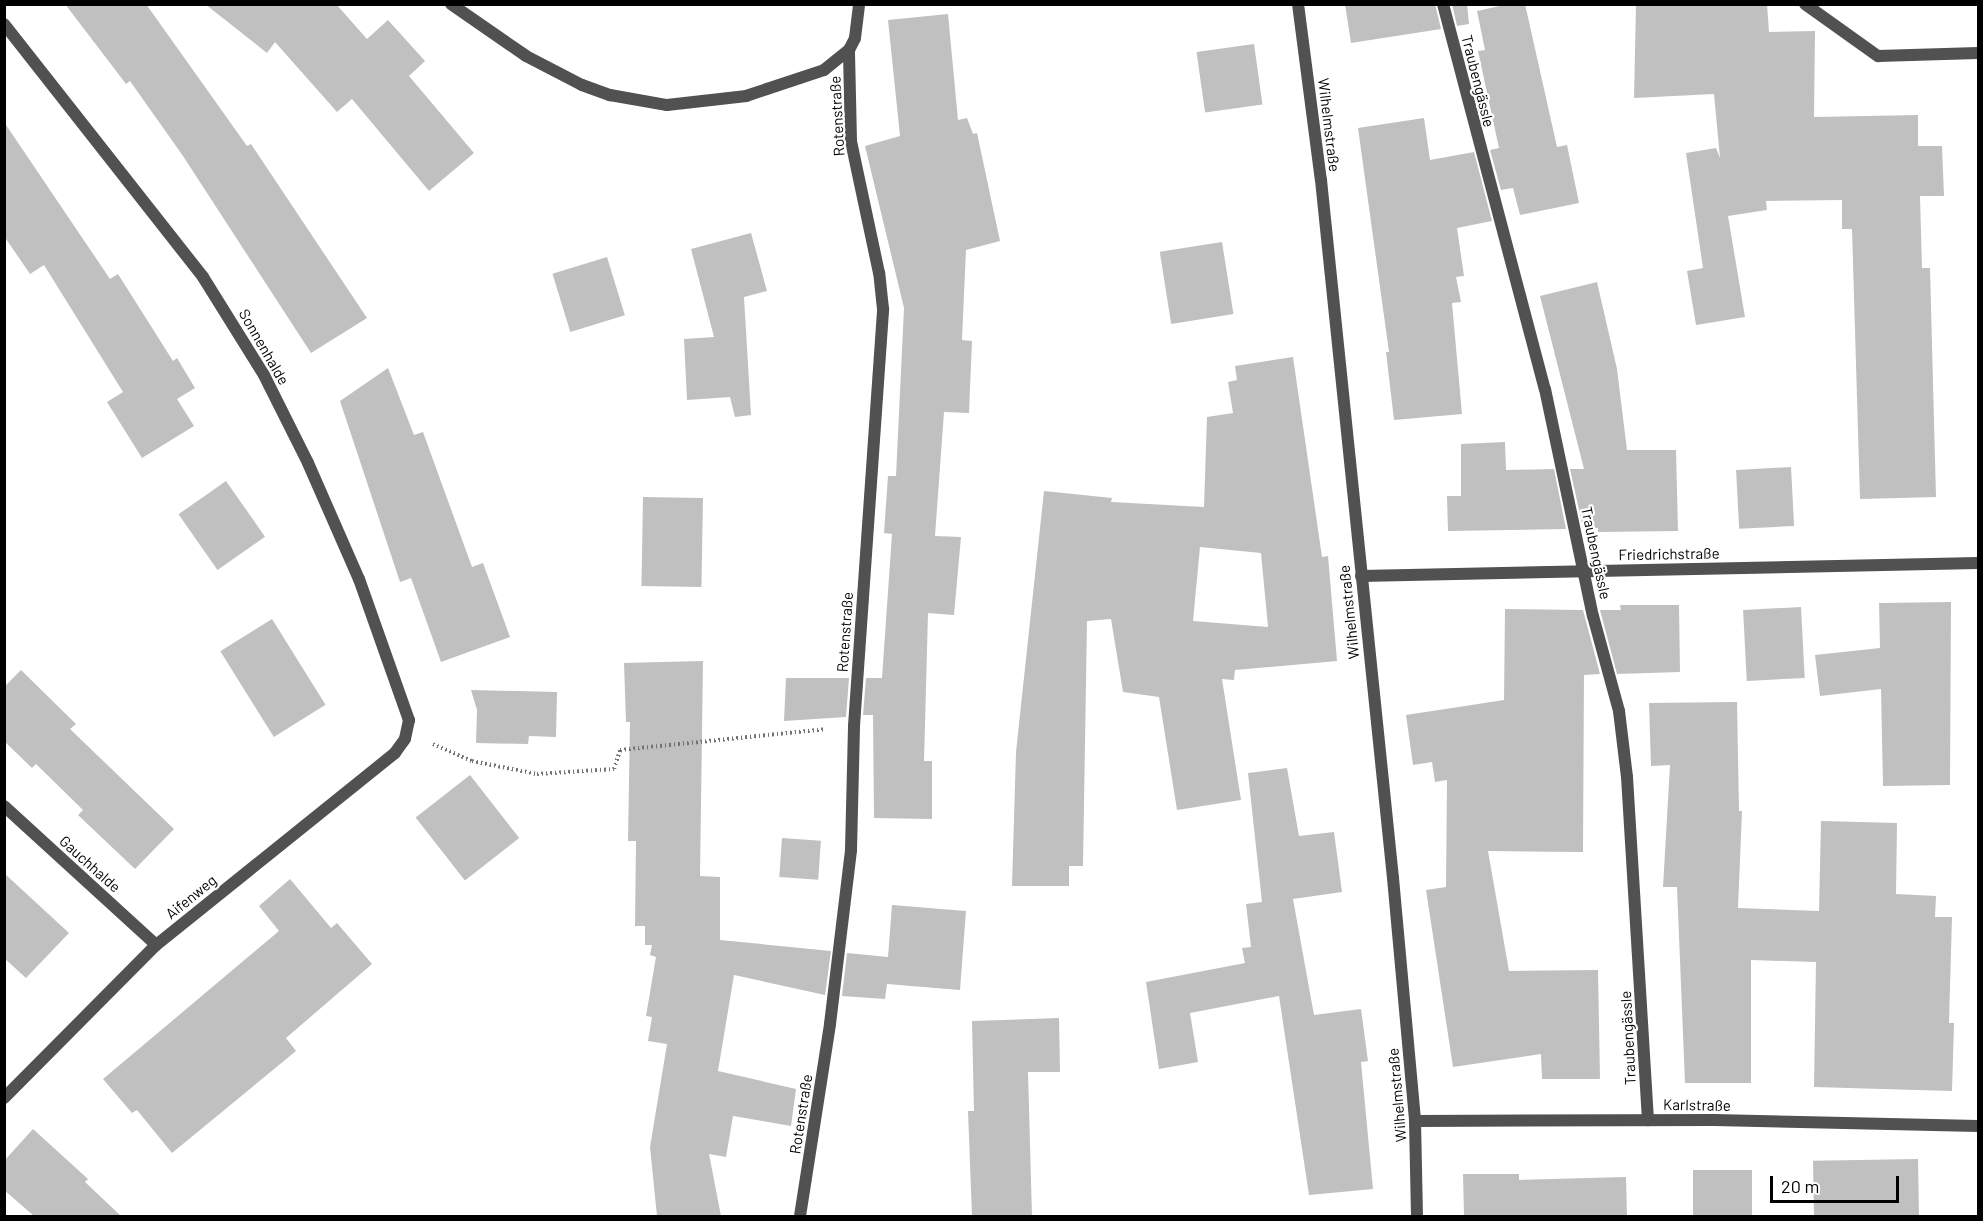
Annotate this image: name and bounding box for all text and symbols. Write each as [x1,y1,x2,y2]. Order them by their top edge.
street label: Traubengässle [1458,33,1498,129]
street label: Rotenstraße [826,75,848,157]
street label: Wilhelmstraße [1314,77,1344,173]
street label: Sonnenhalde [235,306,293,388]
street label: Traubengässle [1577,505,1615,601]
street label: Friedrichstraße [1618,544,1720,564]
street label: Wilhelmstraße [1335,564,1363,660]
street label: Rotenstraße [833,591,857,673]
street label: Gauchhalde [56,832,124,896]
street label: Aifenweg [162,871,220,923]
street label: Traubengässle [1617,990,1639,1086]
street label: Wilhelmstraße [1384,1047,1410,1143]
street label: Rotenstraße [786,1073,816,1155]
street label: Karlstraße [1663,1095,1731,1115]
scale bar [1773,1164,1902,1202]
text: 20 m [1781,1175,1819,1197]

